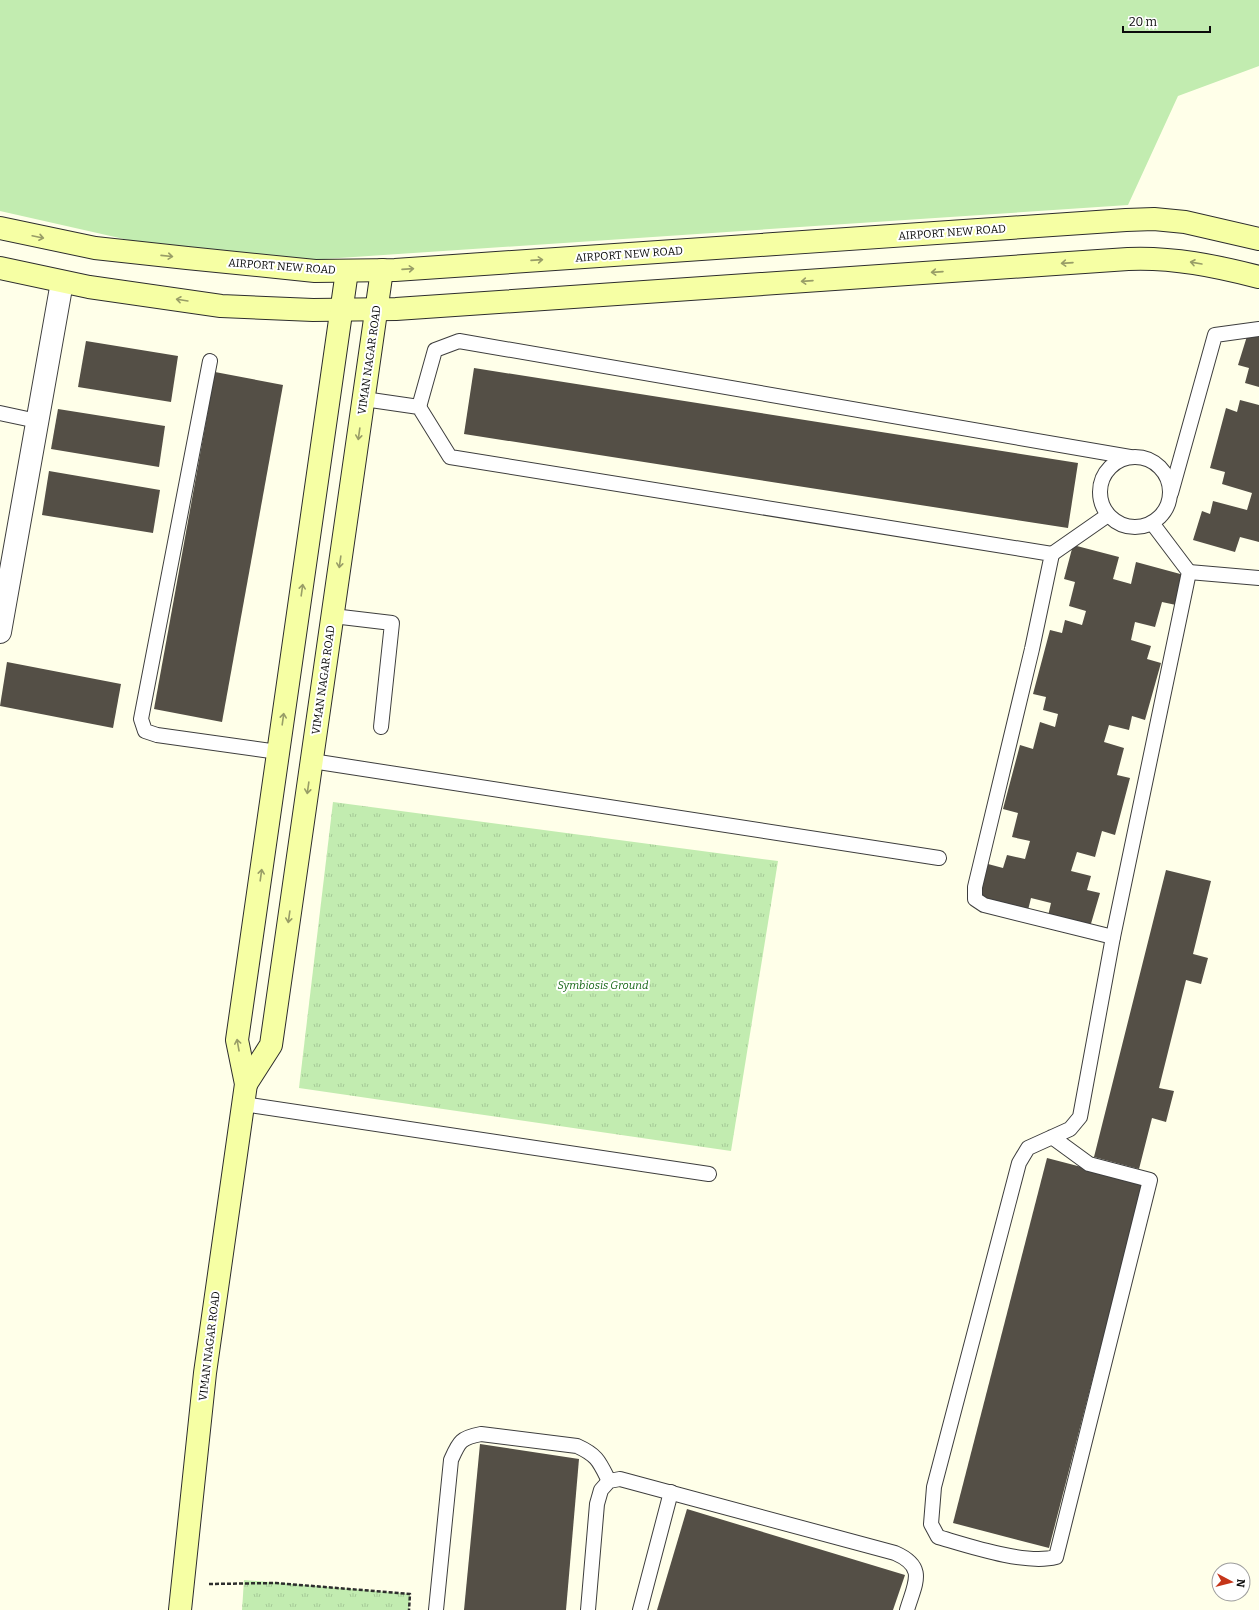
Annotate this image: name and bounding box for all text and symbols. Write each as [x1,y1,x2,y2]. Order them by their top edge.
scale bar [1123,8,1210,34]
text: 20 m [1129,15,1158,29]
street label: AIRPORT NEW ROAD [898,222,1006,243]
one-way arrow [31,233,44,241]
street label: AIRPORT NEW ROAD [575,244,683,265]
one-way arrow [160,252,173,260]
street label: AIRPORT NEW ROAD [228,256,336,277]
one-way arrow [530,257,543,264]
one-way arrow [1061,259,1074,266]
one-way arrow [1190,259,1203,267]
one-way arrow [401,265,414,272]
one-way arrow [931,268,944,275]
one-way arrow [801,277,814,284]
one-way arrow [176,296,189,304]
street label: VIMAN NAGAR ROAD [355,305,384,416]
one-way arrow [355,427,363,440]
one-way arrow [336,555,344,568]
one-way arrow [298,584,306,597]
street label: VIMAN NAGAR ROAD [309,625,338,736]
one-way arrow [279,713,287,726]
one-way arrow [304,781,312,794]
one-way arrow [257,869,265,882]
one-way arrow [285,910,293,923]
park label: Symbiosis Ground [558,979,649,992]
one-way arrow [234,1039,242,1052]
street label: VIMAN NAGAR ROAD [196,1290,223,1402]
north arrow [1211,1562,1251,1602]
text: N [1233,1578,1247,1589]

